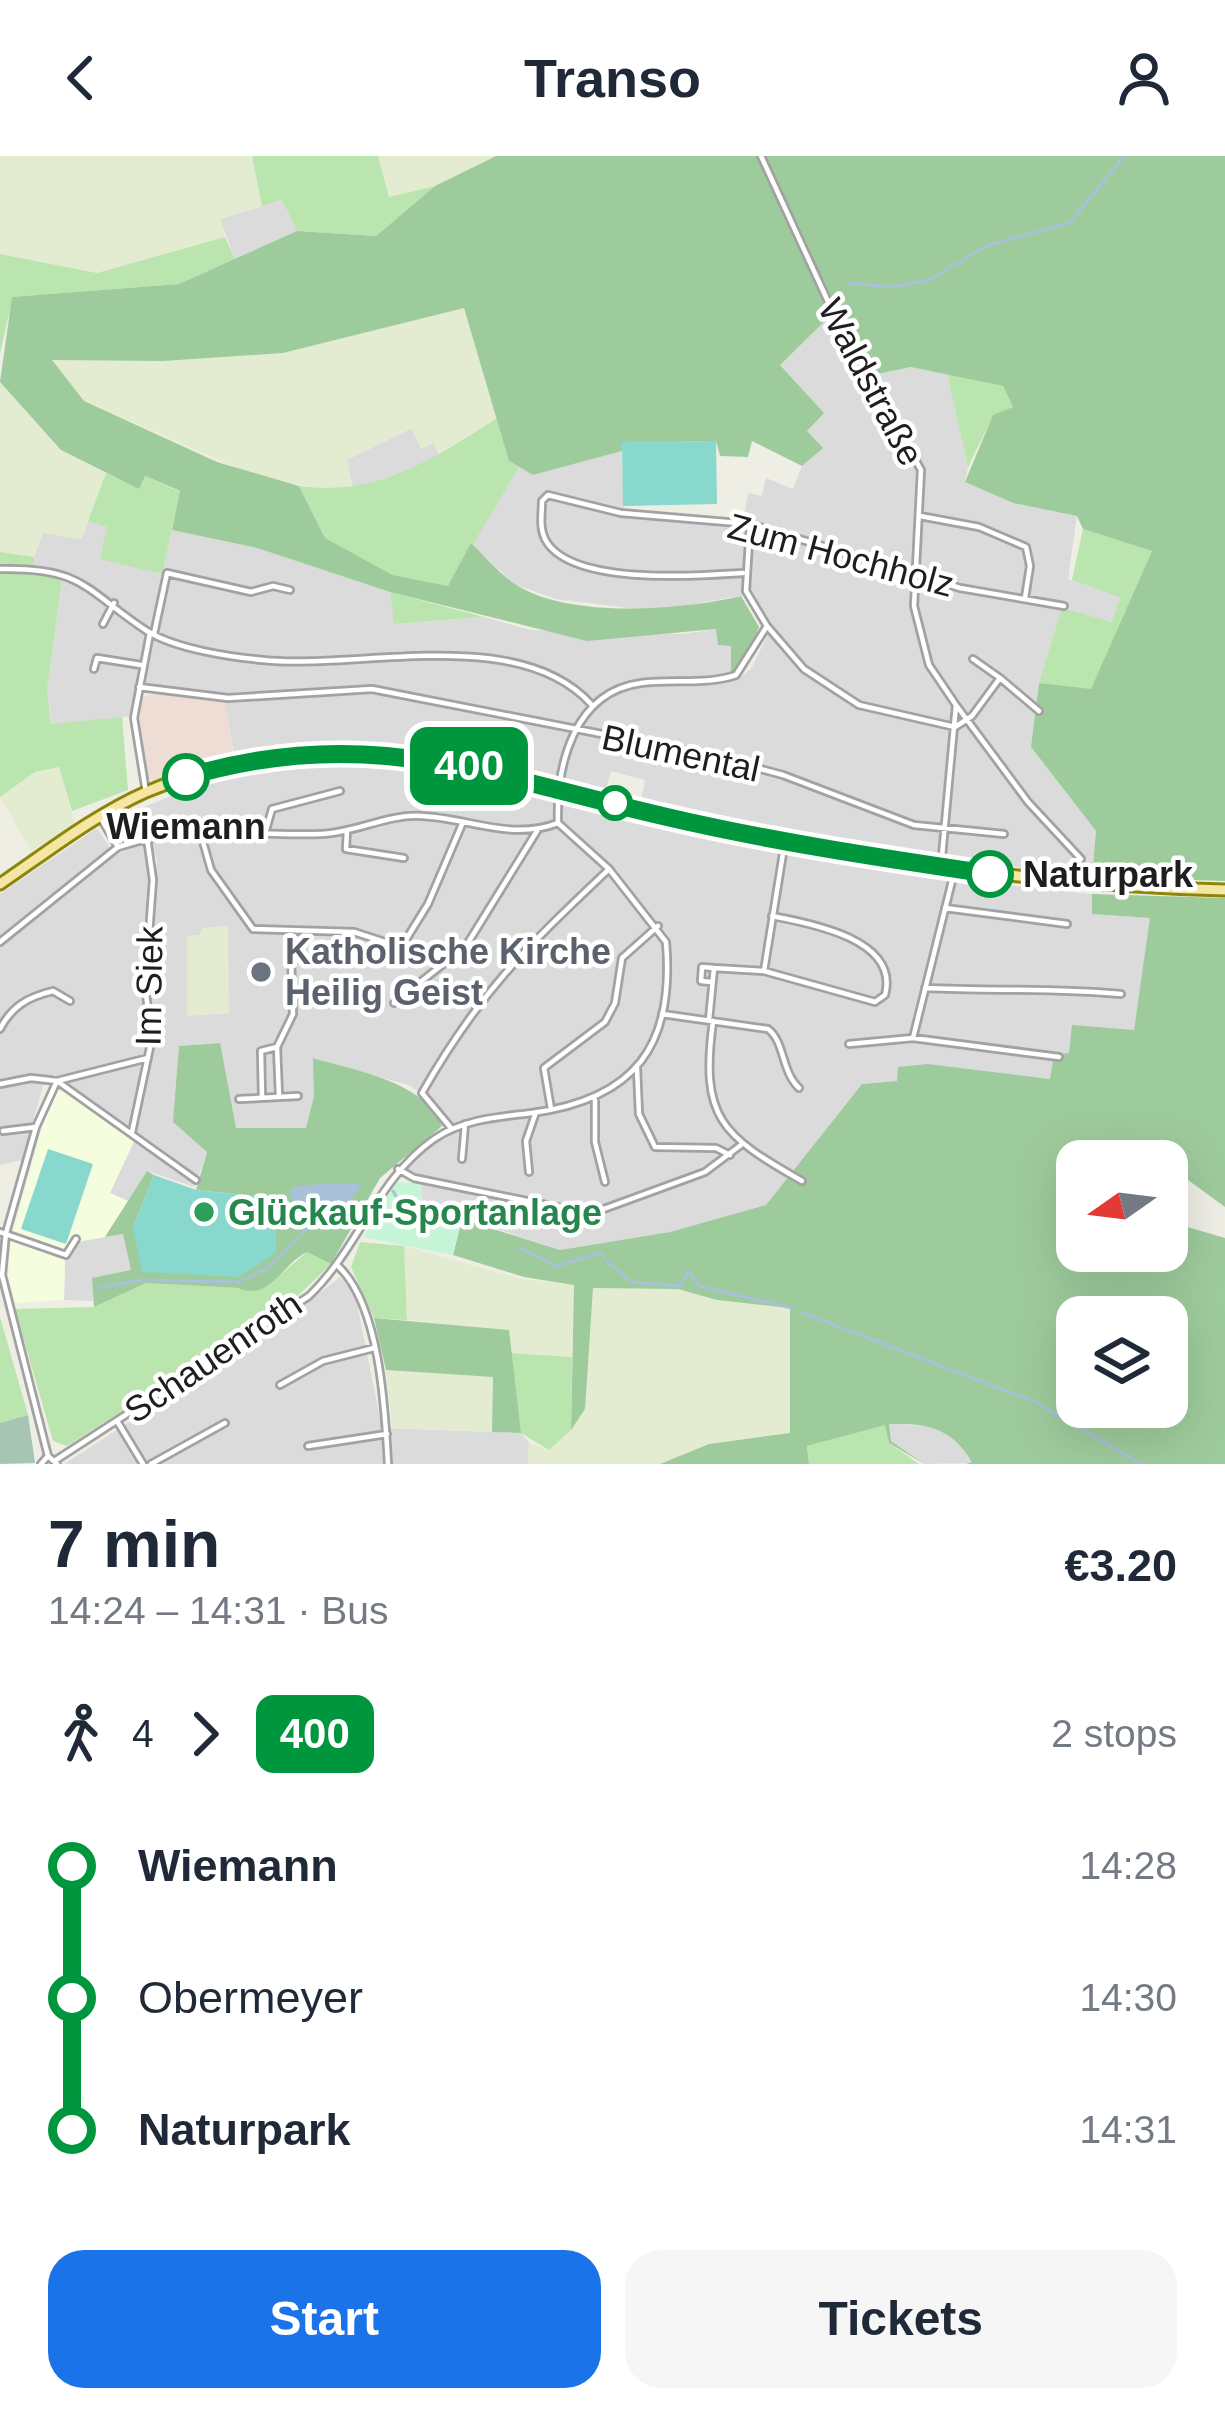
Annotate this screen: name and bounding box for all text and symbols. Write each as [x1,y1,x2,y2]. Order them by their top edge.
icon: back [48,45,114,111]
icon: person [1111,45,1177,111]
text: Transo [524,48,701,108]
street label: Waldstraße [810,292,932,472]
street label: Zum Hochholz [724,505,958,605]
street label: Blumental [598,716,764,790]
line badge: 400 [400,727,538,805]
text: 400 [434,742,504,789]
marker: Wiemann [164,755,208,799]
unlabelled marker [599,787,631,819]
place label: Wiemann [106,806,266,847]
marker: Naturpark [968,852,1012,896]
place label: Naturpark [1023,854,1194,895]
street label: Im Siek [127,925,171,1046]
place label: Katholische Kirche Heilig Geist [285,931,611,1013]
marker: Katholische Kirche Heilig Geist [248,959,274,985]
north arrow [1056,1140,1188,1272]
map controls [1056,1140,1188,1428]
place label: Glückauf-Sportanlage [228,1192,602,1233]
marker: Glückauf-Sportanlage [191,1199,217,1225]
street label: Schauenroth [117,1283,309,1431]
button: layers [1056,1296,1188,1428]
text: 7 min [48,1507,220,1581]
text: €3.20 [1064,1540,1177,1591]
text: 14:24 – 14:31 · Bus [48,1589,388,1632]
icon: walk [48,1701,114,1767]
icon: forward [172,1701,238,1767]
text: 400 [280,1710,350,1757]
text: 4 [132,1712,154,1755]
text: 2 stops [1051,1712,1177,1755]
text: Wiemann [138,1840,338,1891]
text: 14:28 [1079,1844,1177,1887]
text: Obermeyer [138,1972,363,2023]
text: 14:30 [1079,1976,1177,2019]
text: Naturpark [138,2104,351,2155]
text: 14:31 [1079,2108,1177,2151]
button: Start [48,2250,601,2388]
button: Tickets [625,2250,1177,2388]

